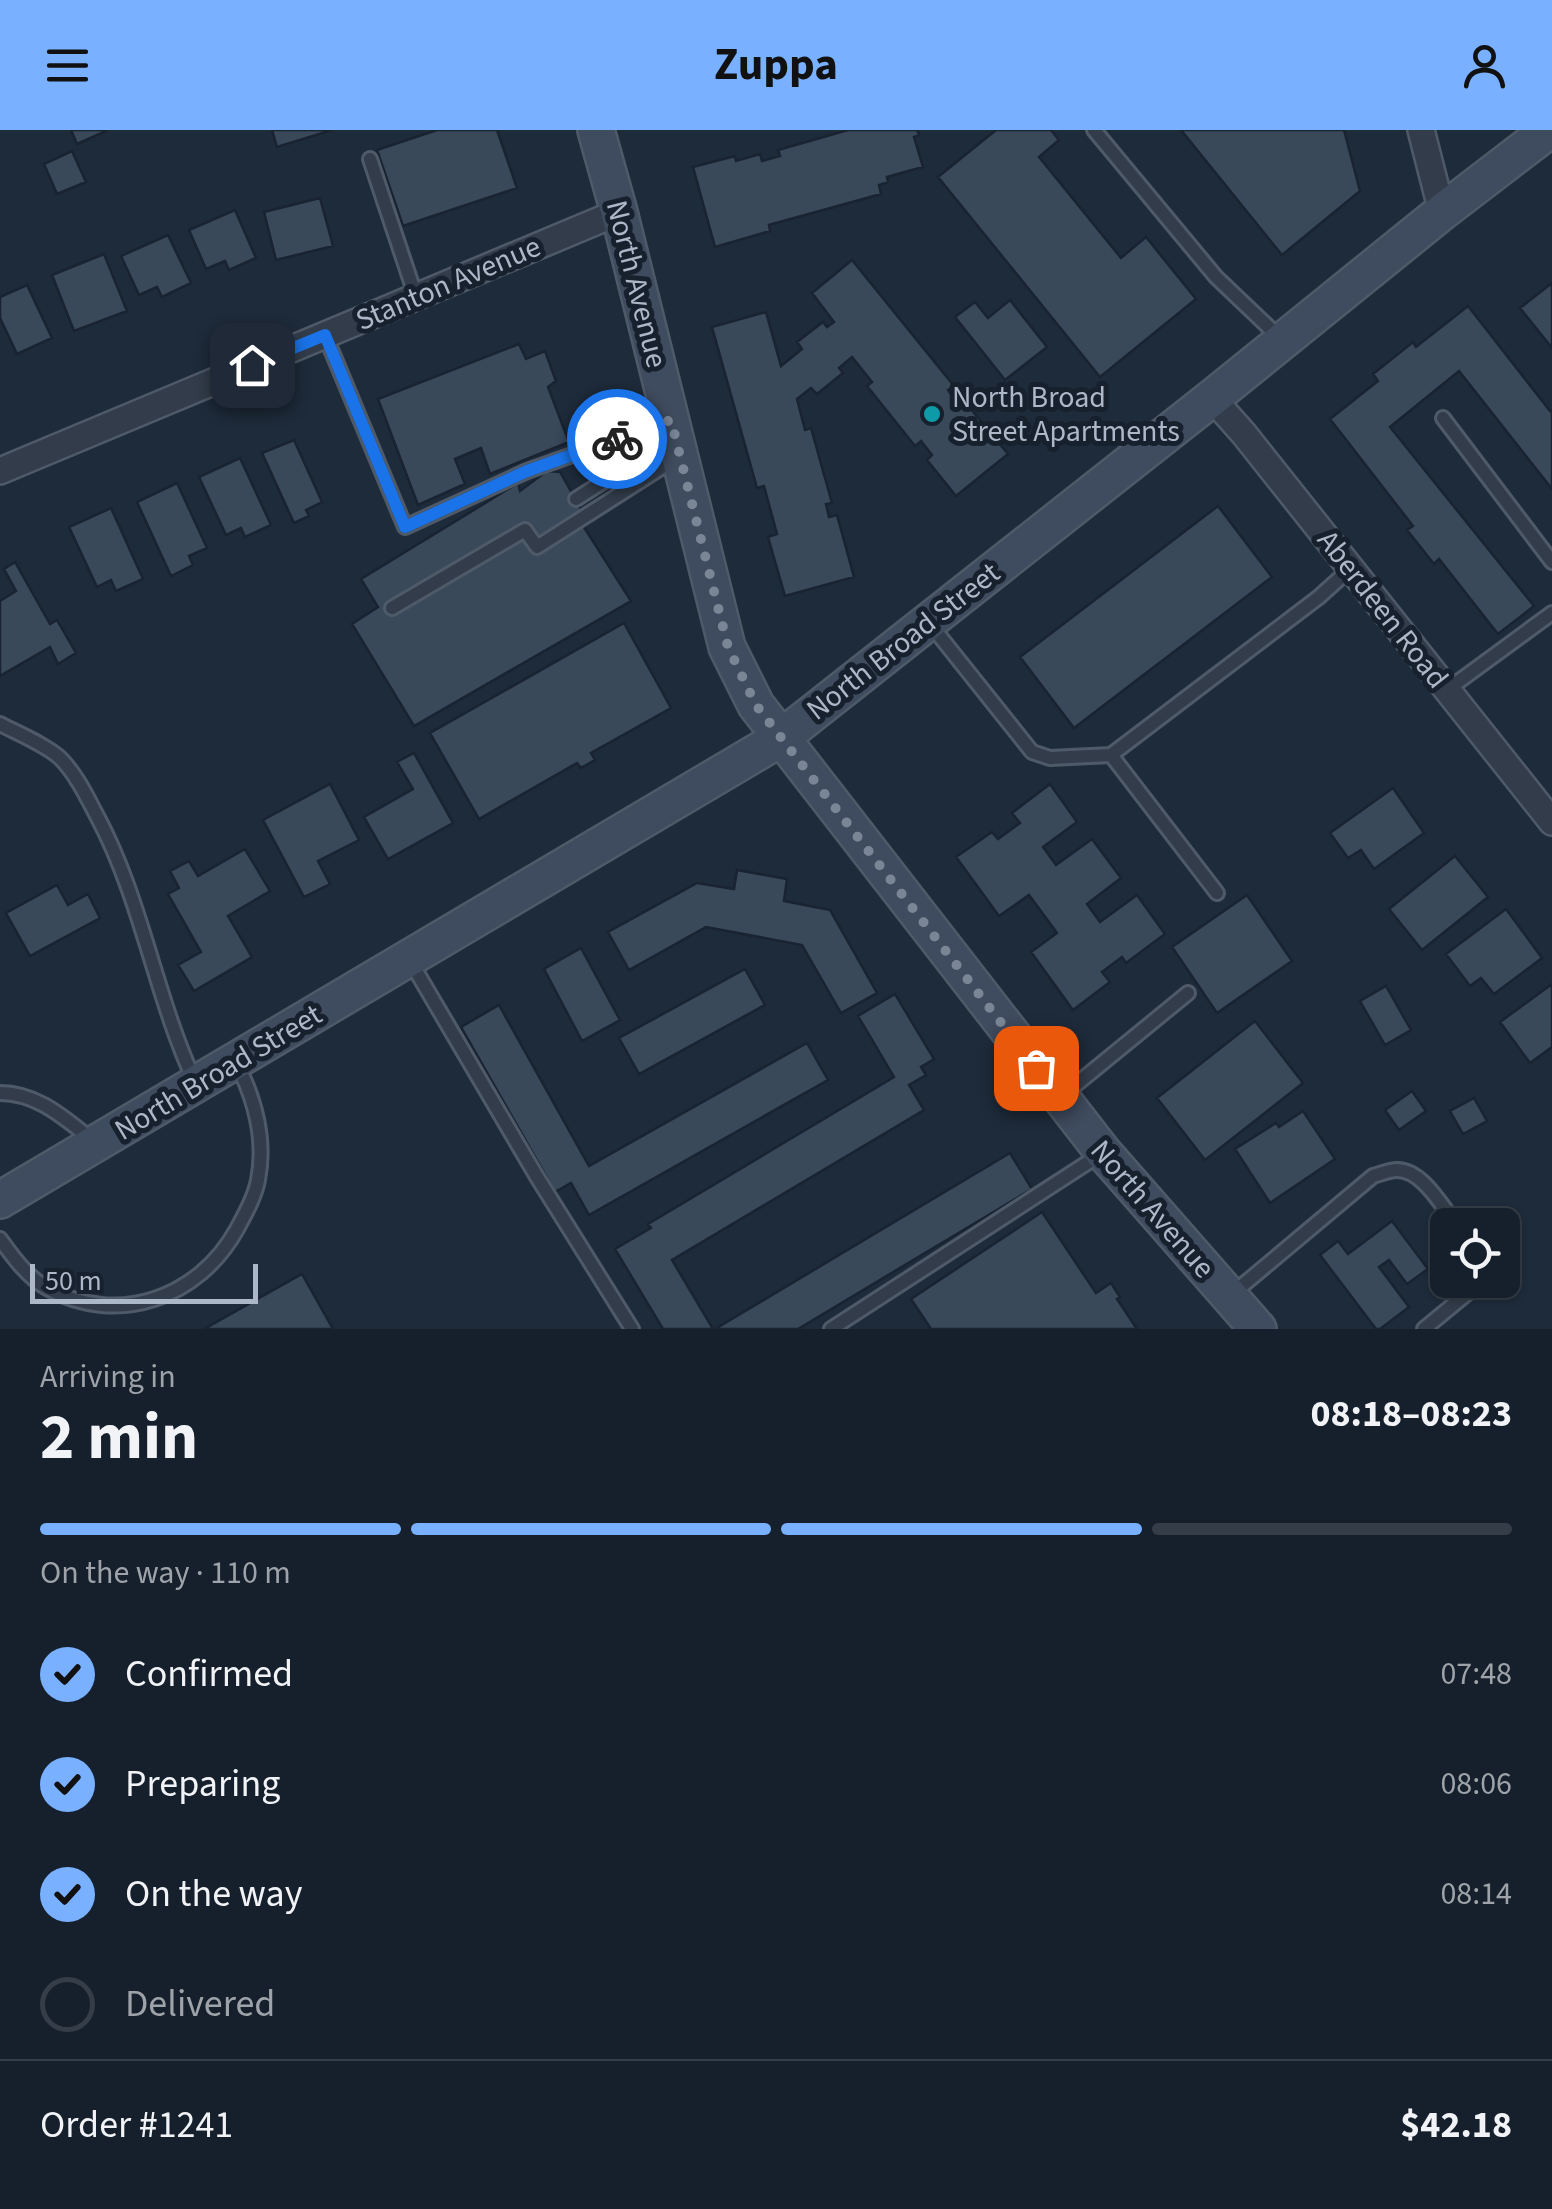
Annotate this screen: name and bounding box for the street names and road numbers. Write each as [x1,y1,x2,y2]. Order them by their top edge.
street label: North Avenue [595,196,678,372]
street label: Stanton Avenue [349,225,547,342]
street label: Aberdeen Road [1307,521,1458,698]
street label: North Broad Street [797,552,1009,731]
street label: North Broad Street [106,993,330,1151]
street label: North Avenue [1080,1131,1225,1288]

